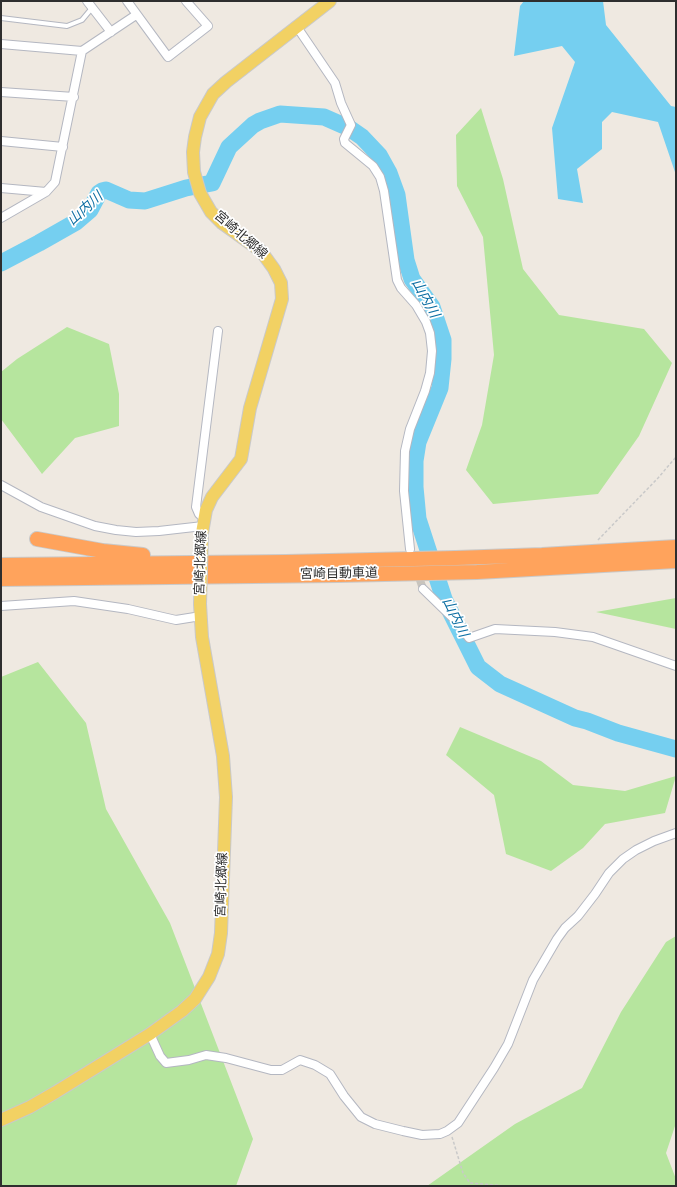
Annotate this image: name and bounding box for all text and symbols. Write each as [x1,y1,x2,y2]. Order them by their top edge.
water label: 山内川 [65,190,107,230]
street label: 宮崎北郷線 [210,209,270,263]
water label: 山内川 [406,277,442,321]
street label: 宮崎北郷線 [193,530,211,596]
street label: 宮崎自動車道 [300,567,378,583]
water label: 山内川 [437,595,471,641]
street label: 宮崎北郷線 [214,852,232,918]

